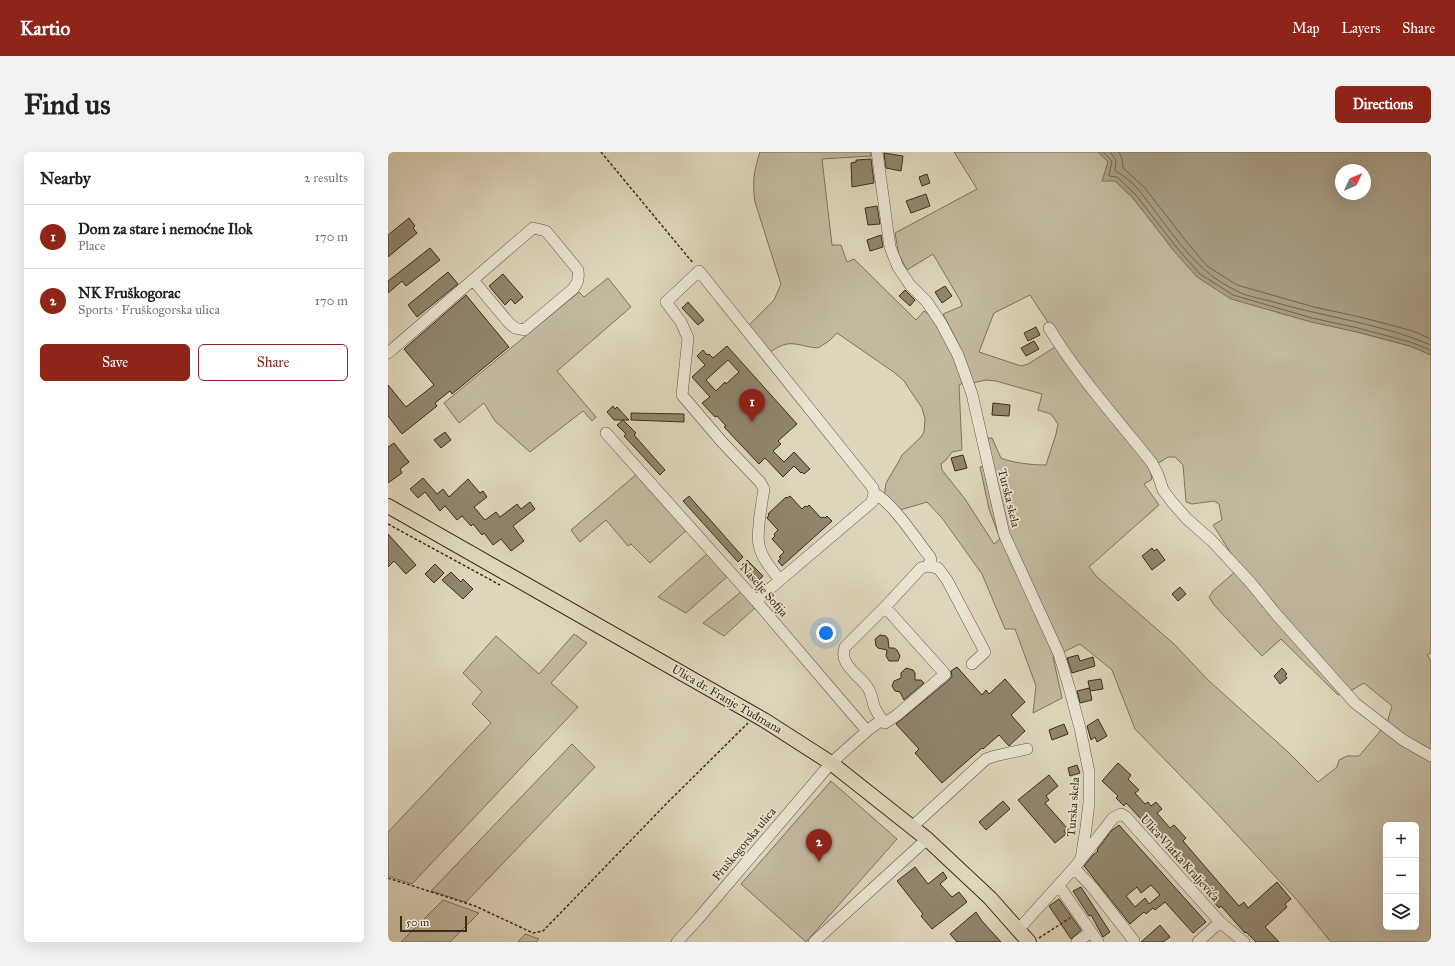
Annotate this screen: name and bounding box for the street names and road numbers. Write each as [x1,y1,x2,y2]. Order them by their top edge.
street label: Turska skela [995,467,1023,530]
street label: Naselje Sofija [737,560,792,620]
street label: Ulica dr. Franje Tuđmana [669,662,786,737]
street label: Turska skela [1064,776,1082,837]
street label: Fruškogorska ulica [709,804,780,884]
street label: Ulica Vlatka Kraljevića [1137,812,1223,905]

